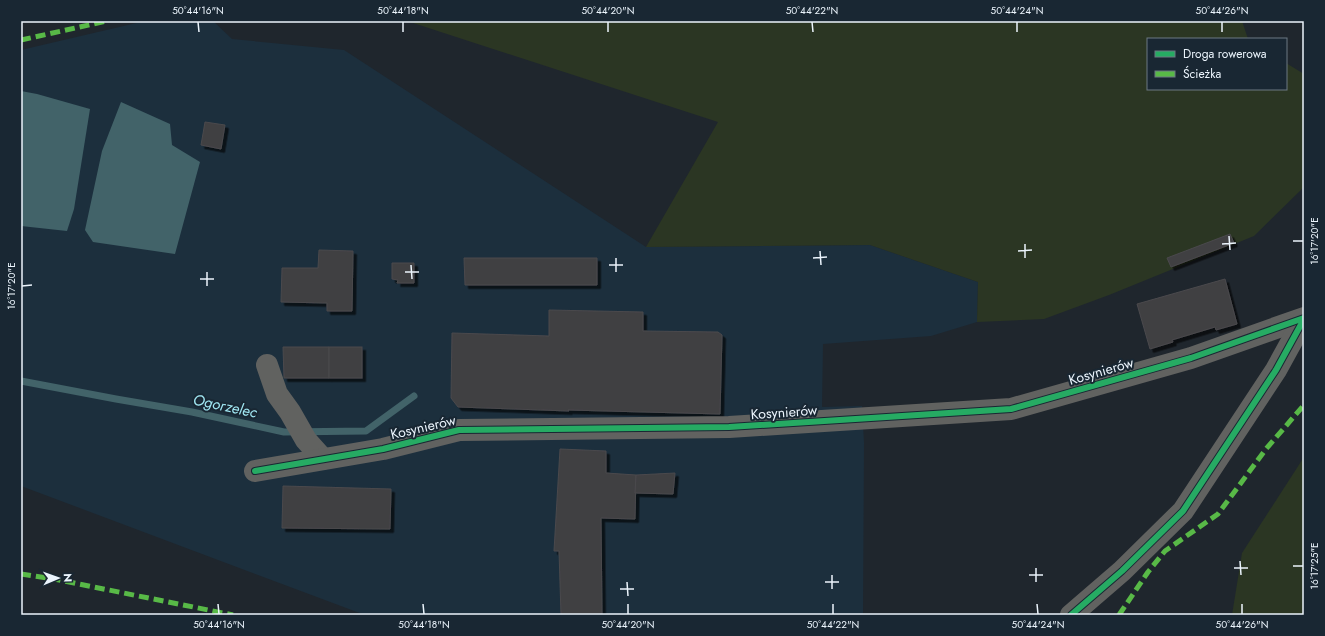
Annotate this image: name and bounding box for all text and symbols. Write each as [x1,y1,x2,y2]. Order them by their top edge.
text: 50°44'16"N [172,3,224,18]
text: 50°44'18"N [377,3,429,18]
text: 50°44'20"N [581,3,635,18]
text: 50°44'22"N [786,3,838,18]
text: 50°44'24"N [991,3,1043,18]
text: 50°44'26"N [1196,3,1248,18]
legend [1147,38,1287,90]
text: Droga rowerowa [1183,45,1267,63]
text: Ścieżka [1183,65,1221,83]
text: 16°17'20"E [1307,217,1322,265]
text: 16°17'20"E [4,262,19,310]
street label: Kosynierów [1066,352,1136,390]
water label: Ogorzelec [191,388,259,424]
street label: Kosynierów [750,400,818,424]
street label: Kosynierów [388,410,458,444]
text: 16°17'25"E [1307,542,1322,590]
north arrow [38,558,78,598]
text: N [60,573,76,582]
text: 50°44'16"N [193,617,245,632]
text: 50°44'18"N [398,617,450,632]
text: 50°44'20"N [601,617,655,632]
text: 50°44'22"N [807,617,859,632]
text: 50°44'24"N [1012,617,1064,632]
text: 50°44'26"N [1216,617,1268,632]

